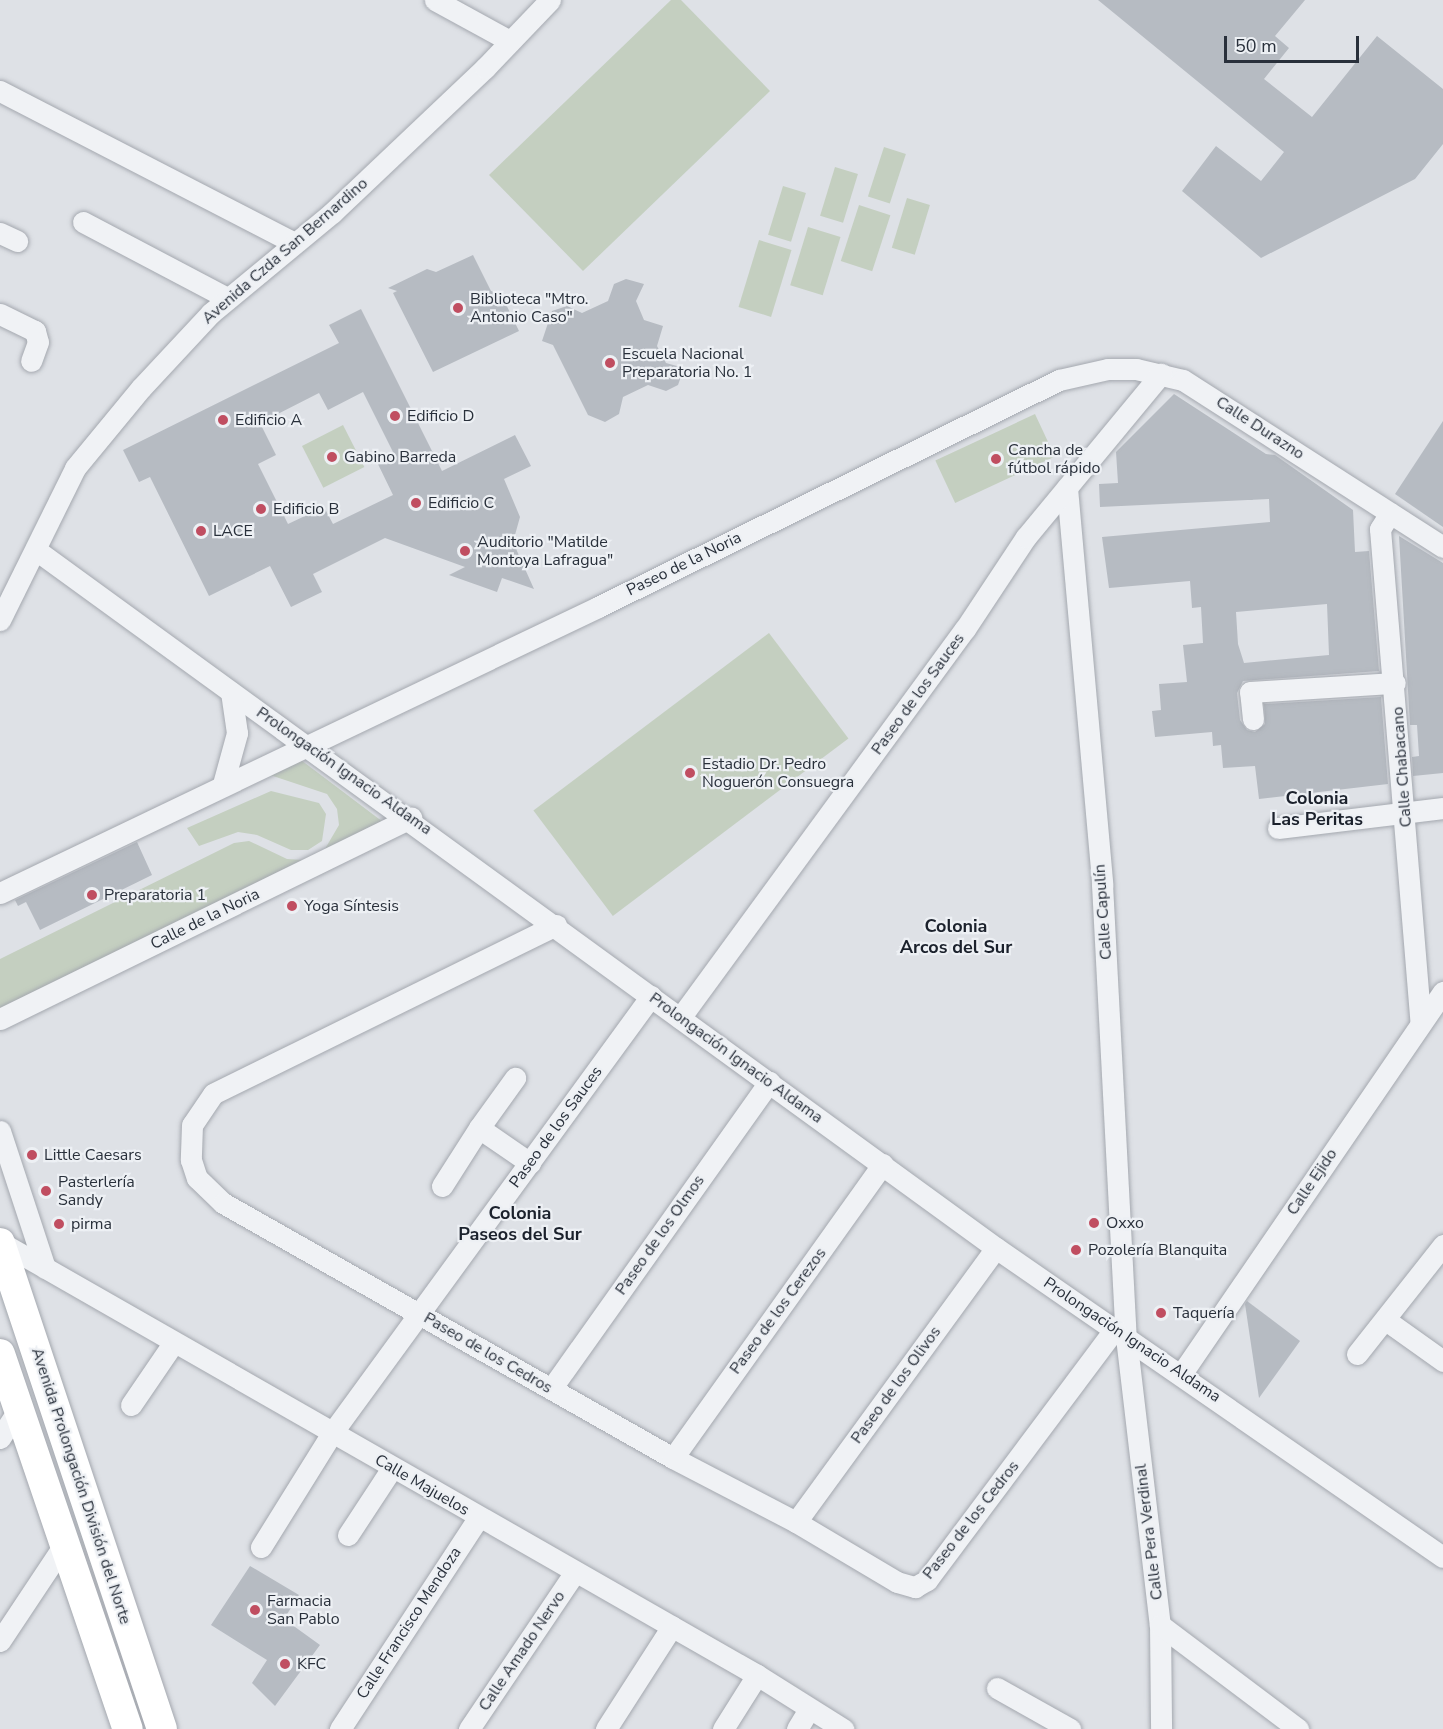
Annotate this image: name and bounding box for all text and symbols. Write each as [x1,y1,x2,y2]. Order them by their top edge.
scale bar [1227,24,1362,62]
text: 50 m [1235,34,1277,58]
street label: Avenida Czda San Bernardino [198,174,372,328]
place label: Biblioteca "Mtro. Antonio Caso" [470,289,588,327]
marker: Biblioteca "Mtro. Antonio Caso" [451,301,465,315]
place label: Escuela Nacional Preparatoria No. 1 [622,344,752,382]
marker: Escuela Nacional Preparatoria No. 1 [603,356,617,370]
street label: Calle Durazno [1212,392,1308,464]
place label: Edificio D [407,406,474,426]
marker: Edificio D [388,409,402,423]
place label: Edificio A [235,410,302,430]
marker: Edificio A [216,413,230,427]
place label: Cancha de fútbol rápido [1008,440,1100,478]
place label: Gabino Barreda [344,447,456,467]
marker: Gabino Barreda [325,450,339,464]
marker: Cancha de fútbol rápido [989,452,1003,466]
place label: Edificio C [428,493,494,513]
marker: Edificio C [409,496,423,510]
place label: Edificio B [273,499,339,519]
marker: Edificio B [254,502,268,516]
place label: LACE [213,521,253,541]
marker: LACE [194,524,208,538]
street label: Paseo de la Noria [623,528,745,600]
place label: Auditorio "Matilde Montoya Lafragua" [477,532,613,570]
marker: Auditorio "Matilde Montoya Lafragua" [458,544,472,558]
street label: Paseo de los Sauces [867,630,969,758]
street label: Prolongación Ignacio Aldama [253,703,435,839]
street label: Calle Chabacano [1388,706,1416,828]
place label: Estadio Dr. Pedro Noguerón Consuegra [702,754,854,792]
marker: Estadio Dr. Pedro Noguerón Consuegra [683,766,697,780]
district label: Colonia Las Peritas [1271,788,1363,830]
street label: Calle Capulín [1090,864,1116,960]
street label: Calle de la Noria [147,884,263,954]
place label: Preparatoria 1 [104,885,206,905]
marker: Preparatoria 1 [85,888,99,902]
place label: Yoga Síntesis [304,896,399,916]
marker: Yoga Síntesis [285,899,299,913]
district label: Colonia Arcos del Sur [900,916,1012,958]
street label: Prolongación Ignacio Aldama [646,989,826,1127]
street label: Paseo de los Sauces [505,1063,607,1191]
place label: Little Caesars [44,1145,142,1165]
street label: Calle Ejido [1283,1145,1341,1219]
marker: Little Caesars [25,1148,39,1162]
street label: Paseo de los Olmos [611,1171,709,1299]
place label: Pasterlería Sandy [58,1172,135,1210]
marker: Pasterlería Sandy [39,1184,53,1198]
district label: Colonia Paseos del Sur [458,1203,582,1246]
place label: Oxxo [1106,1213,1144,1233]
place label: pirma [71,1214,112,1234]
marker: Oxxo [1087,1216,1101,1230]
marker: pirma [52,1217,66,1231]
place label: Pozolería Blanquita [1088,1240,1227,1260]
marker: Pozolería Blanquita [1069,1243,1083,1257]
street label: Paseo de los Cerezos [726,1244,830,1378]
street label: Prolongación Ignacio Aldama [1040,1273,1224,1407]
place label: Taquería [1173,1303,1235,1323]
marker: Taquería [1154,1306,1168,1320]
street label: Paseo de los Cedros [420,1308,556,1398]
street label: Paseo de los Olivos [847,1323,945,1447]
street label: Avenida Prolongación División del Norte [27,1345,135,1627]
street label: Calle Majuelos [371,1450,473,1520]
street label: Paseo de los Cedros [919,1457,1023,1583]
street label: Calle Pera Verdinal [1131,1463,1167,1601]
street label: Calle Francisco Mendoza [353,1544,465,1702]
street label: Calle Amado Nervo [475,1587,569,1715]
place label: Farmacia San Pablo [267,1591,340,1629]
marker: Farmacia San Pablo [248,1603,262,1617]
place label: KFC [297,1654,326,1674]
marker: KFC [278,1657,292,1671]

